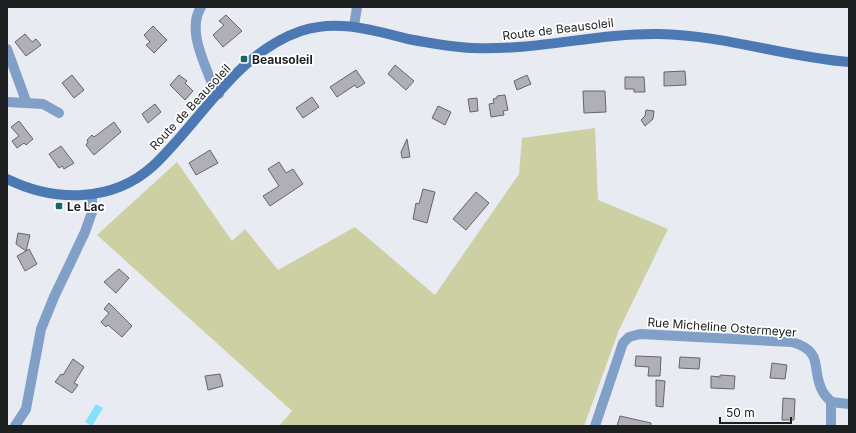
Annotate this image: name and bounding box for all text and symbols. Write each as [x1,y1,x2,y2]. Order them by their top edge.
street label: Route de Beausoleil [502,15,614,43]
place label: Beausoleil [252,52,313,67]
marker: Beausoleil [239,54,249,64]
street label: Route de Beausoleil [146,61,234,153]
place label: Le Lac [67,199,105,214]
marker: Le Lac [54,201,64,211]
street label: Rue Micheline Ostermeyer [647,314,798,340]
scale bar [720,399,791,425]
text: 50 m [726,405,755,420]

